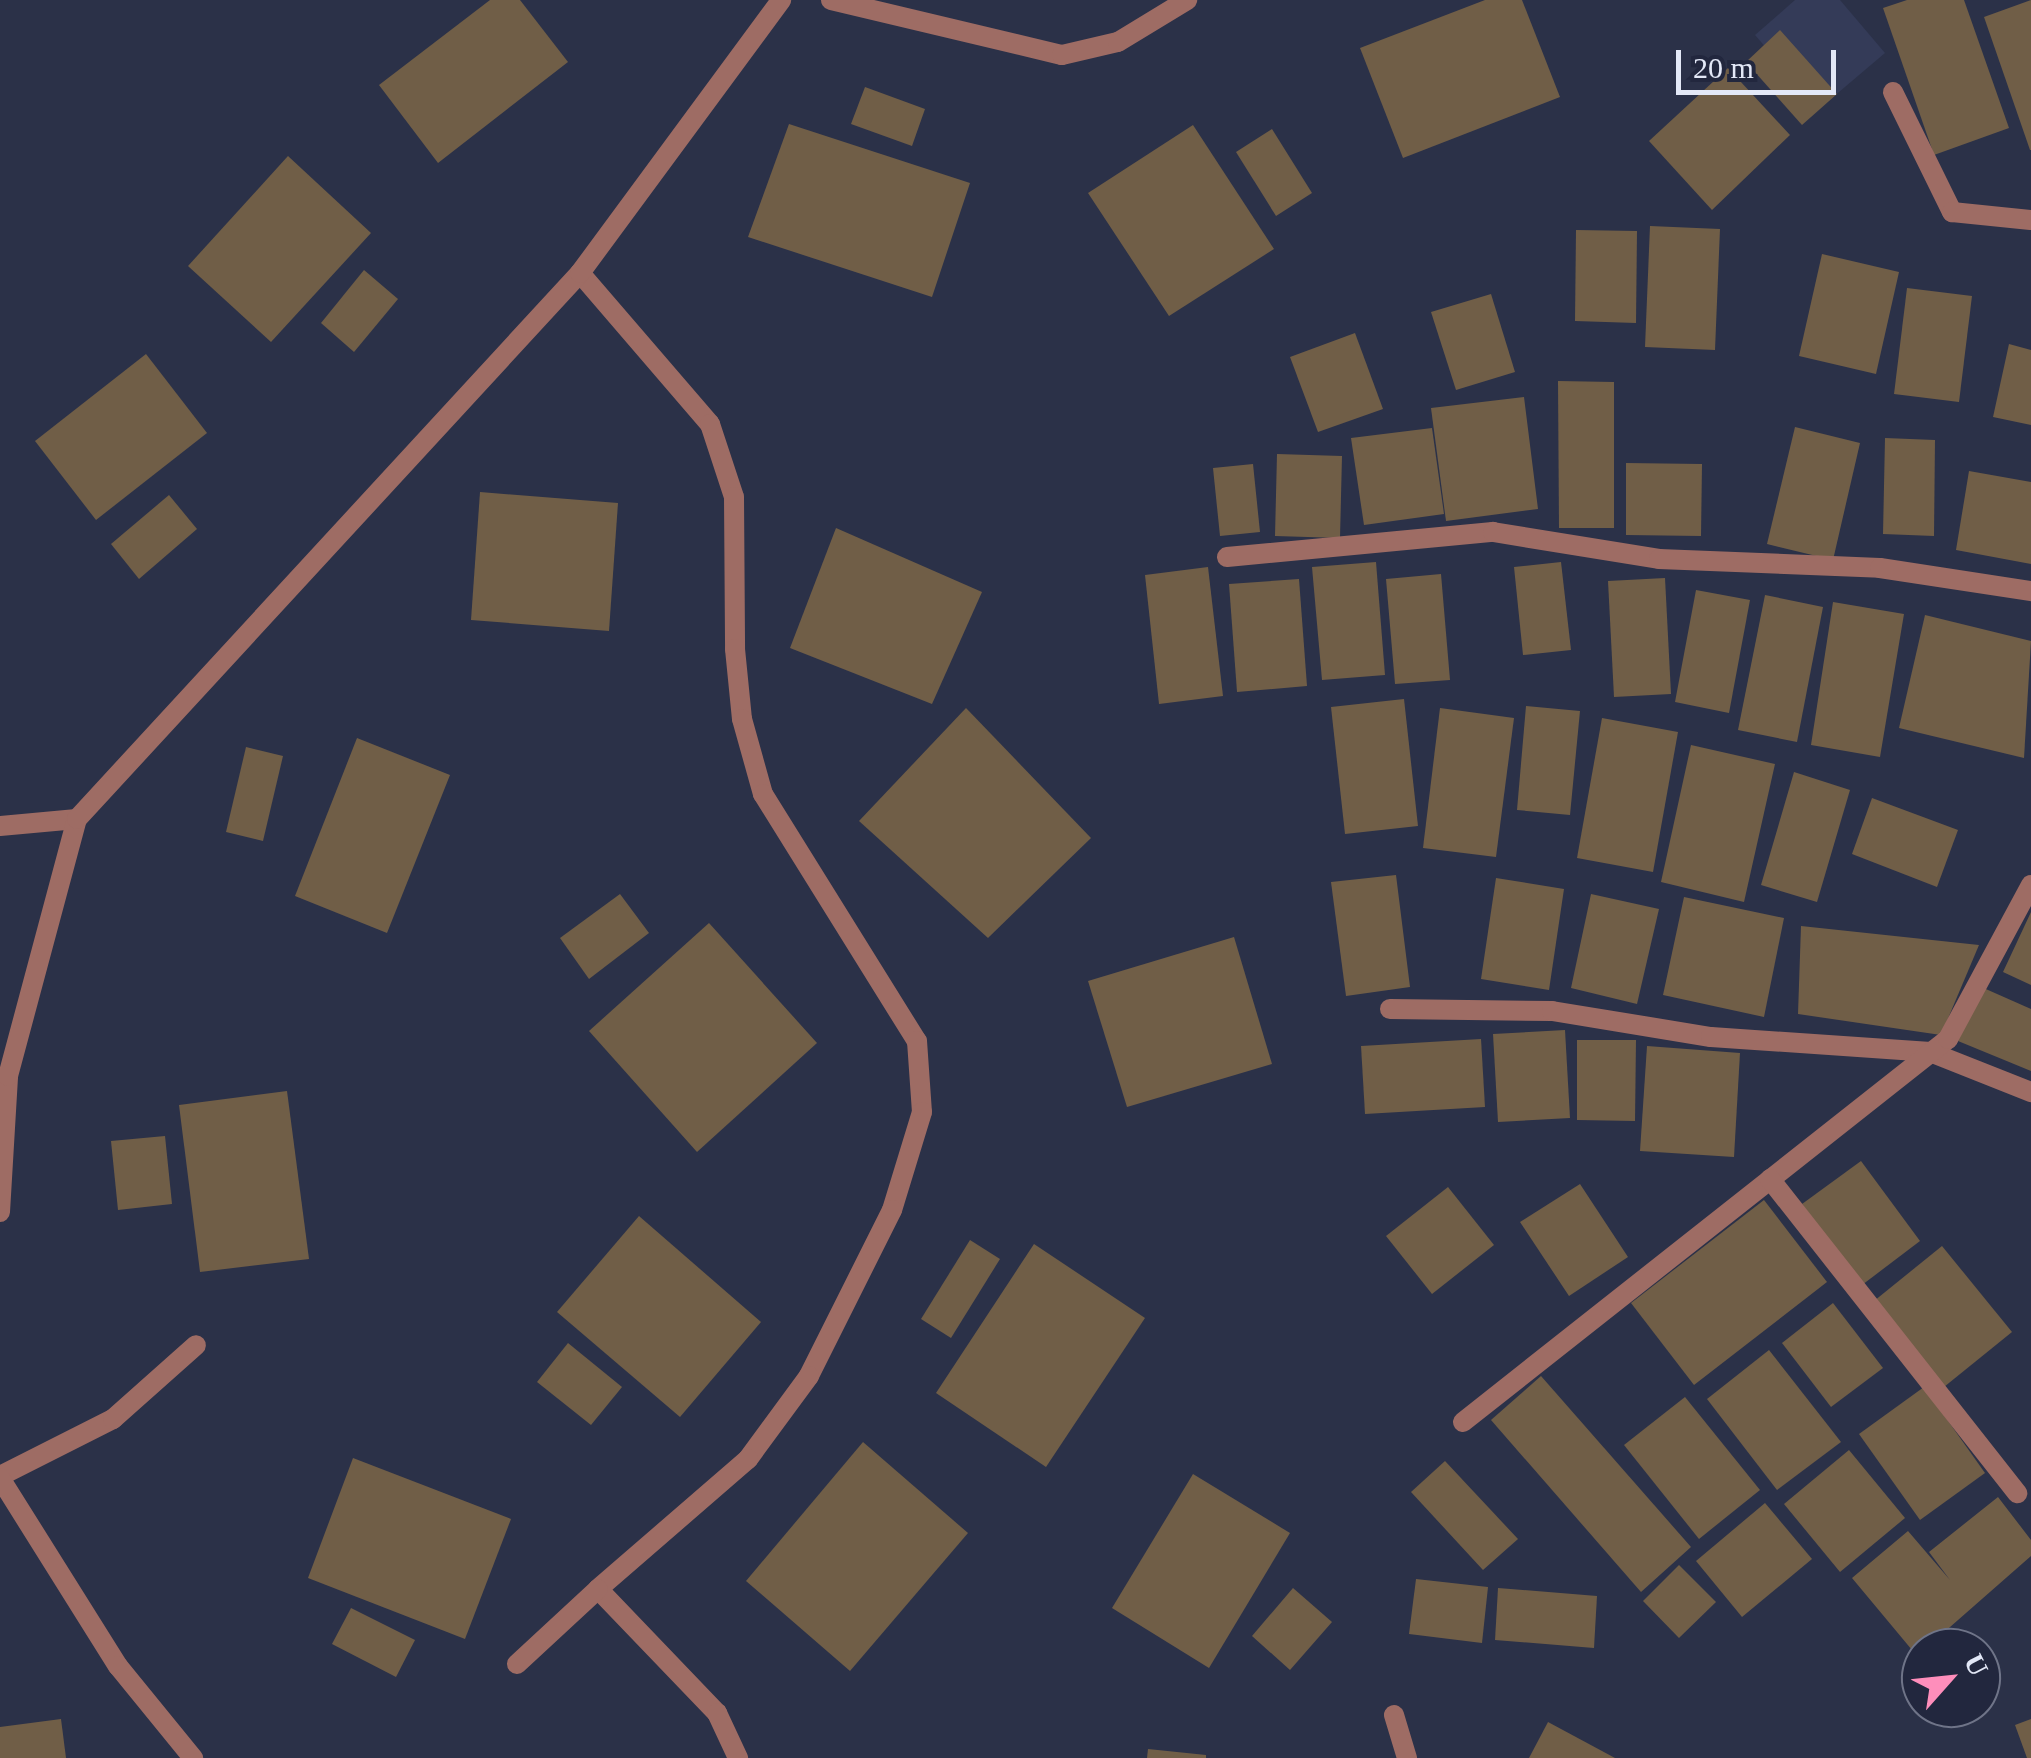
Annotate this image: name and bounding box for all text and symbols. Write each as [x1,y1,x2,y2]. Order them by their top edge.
scale bar [1681,30,1841,92]
text: 20 m [1693,51,1754,84]
north arrow [1901,1628,2001,1728]
text: U [1958,1649,1995,1681]

